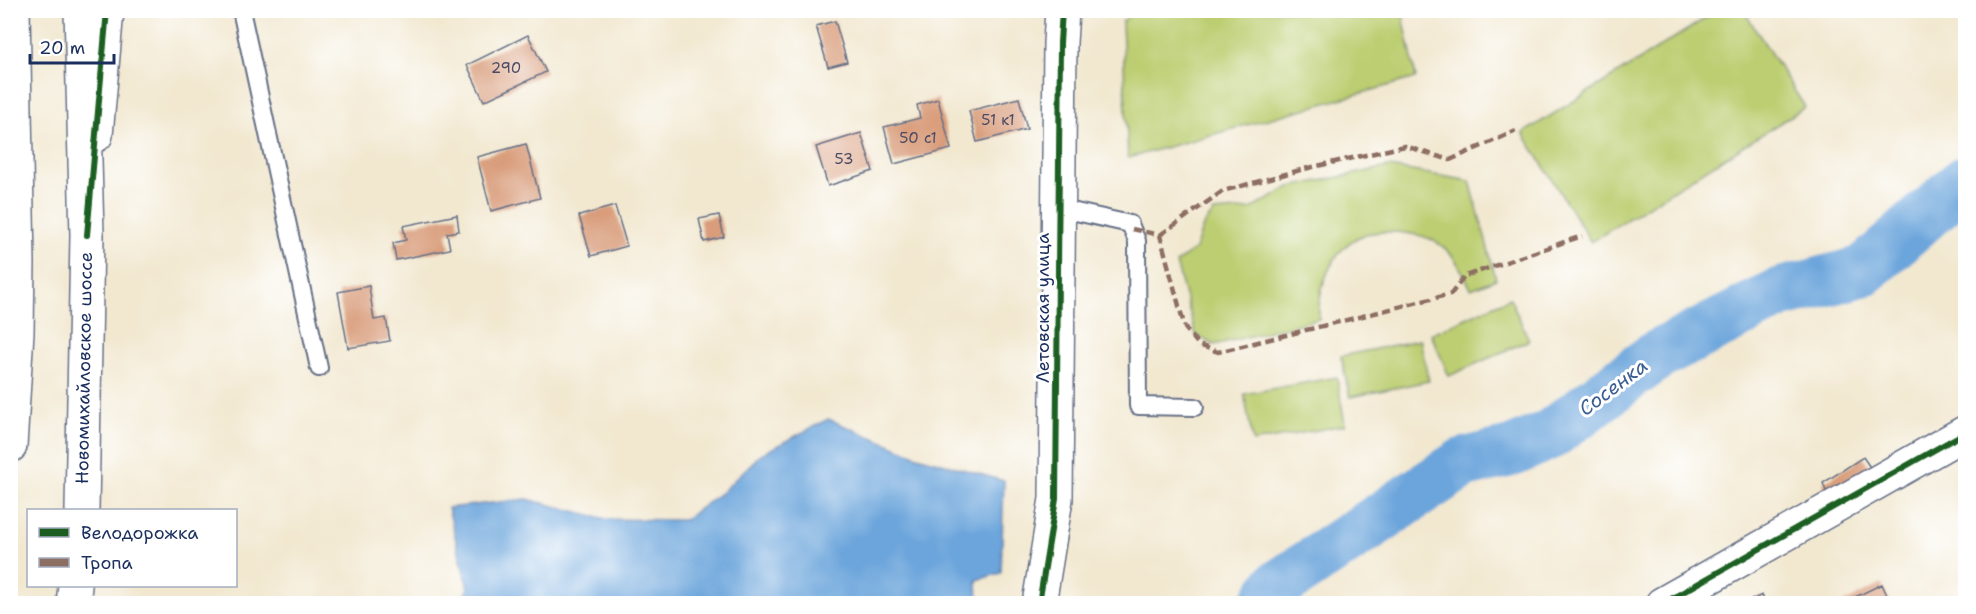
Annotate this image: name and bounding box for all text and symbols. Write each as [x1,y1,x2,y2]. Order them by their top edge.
scale bar [30,27,114,65]
text: 20 m [39,36,85,60]
house number: 290 [491,58,521,78]
house number: 51 к1 [981,110,1015,130]
house number: 50 с1 [899,128,937,148]
house number: 53 [835,149,854,169]
street label: Летовская улица [1031,233,1055,383]
street label: Новомихайловское шоссе [70,252,98,484]
water label: Сосенка [1573,353,1653,421]
legend [27,509,237,587]
text: Велодорожка [81,521,199,545]
text: Тропа [81,551,133,575]

